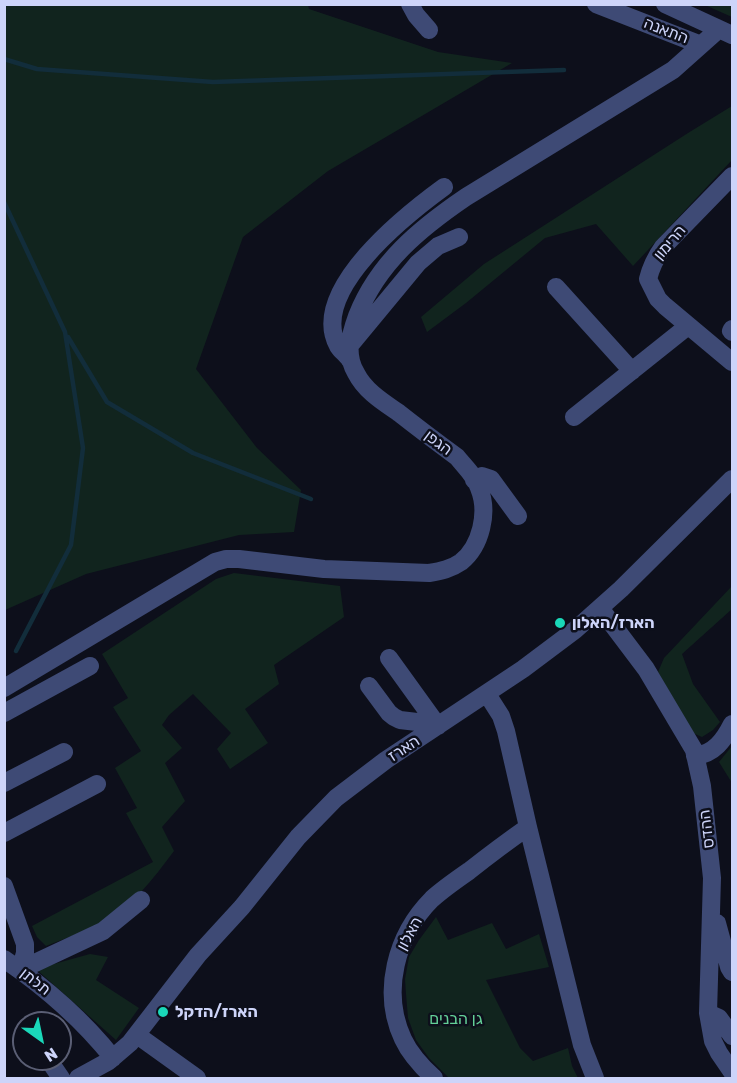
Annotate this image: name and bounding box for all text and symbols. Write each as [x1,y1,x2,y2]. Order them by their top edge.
street label: התאנה [641,14,691,48]
street label: הרימון [650,221,690,265]
street label: הגפן [420,426,456,460]
place label: הארז/האלון [572,613,655,633]
marker: הארז/האלון [553,616,567,630]
street label: הארז [384,732,424,766]
street label: ההדס [695,809,719,849]
street label: האלון [393,914,427,954]
street label: תלתן [16,964,54,1000]
place label: הארז/הדקל [175,1002,258,1022]
marker: הארז/הדקל [156,1005,170,1019]
park label: גן הבנים [429,1009,483,1029]
north arrow [12,1011,72,1071]
text: N [41,1044,61,1066]

